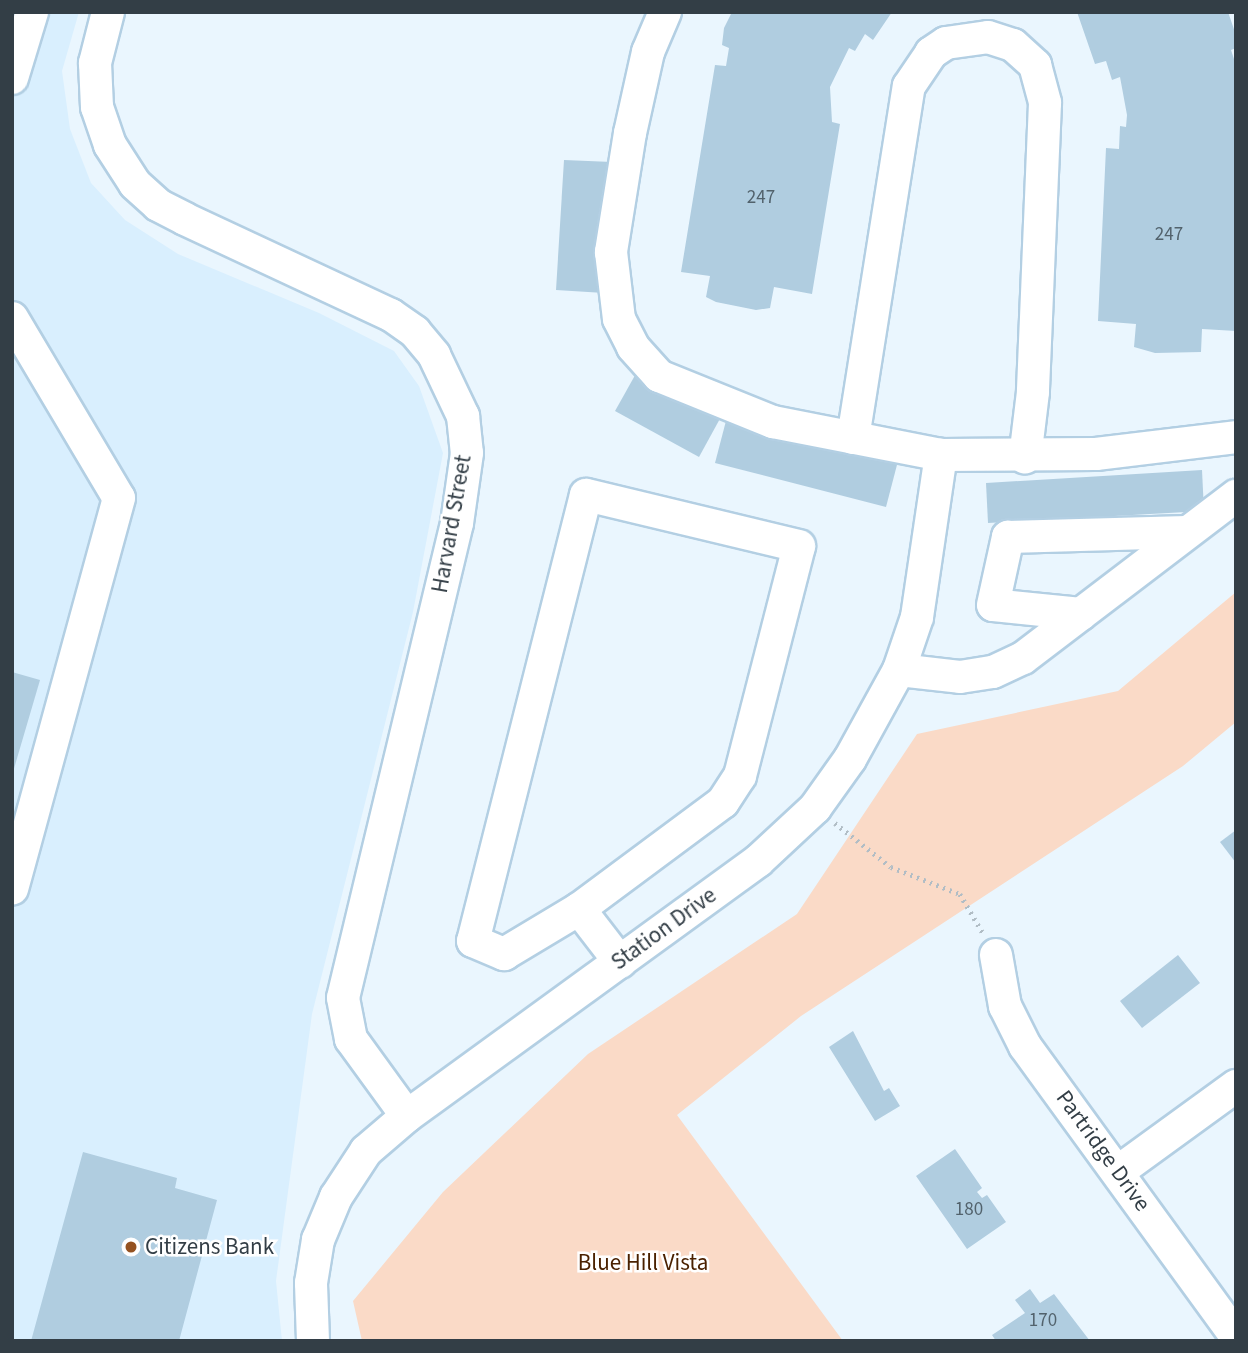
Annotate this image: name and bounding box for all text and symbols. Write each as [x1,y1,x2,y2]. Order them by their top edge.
house number: 247 [747,187,775,209]
house number: 247 [1155,224,1183,246]
street label: Harvard Street [426,453,478,595]
street label: Station Drive [606,882,722,976]
street label: Partridge Drive [1050,1085,1156,1217]
house number: 180 [955,1199,983,1221]
place label: Citizens Bank [145,1233,274,1261]
marker: Citizens Bank [123,1239,139,1255]
park label: Blue Hill Vista [578,1249,708,1277]
house number: 170 [1029,1310,1057,1332]

